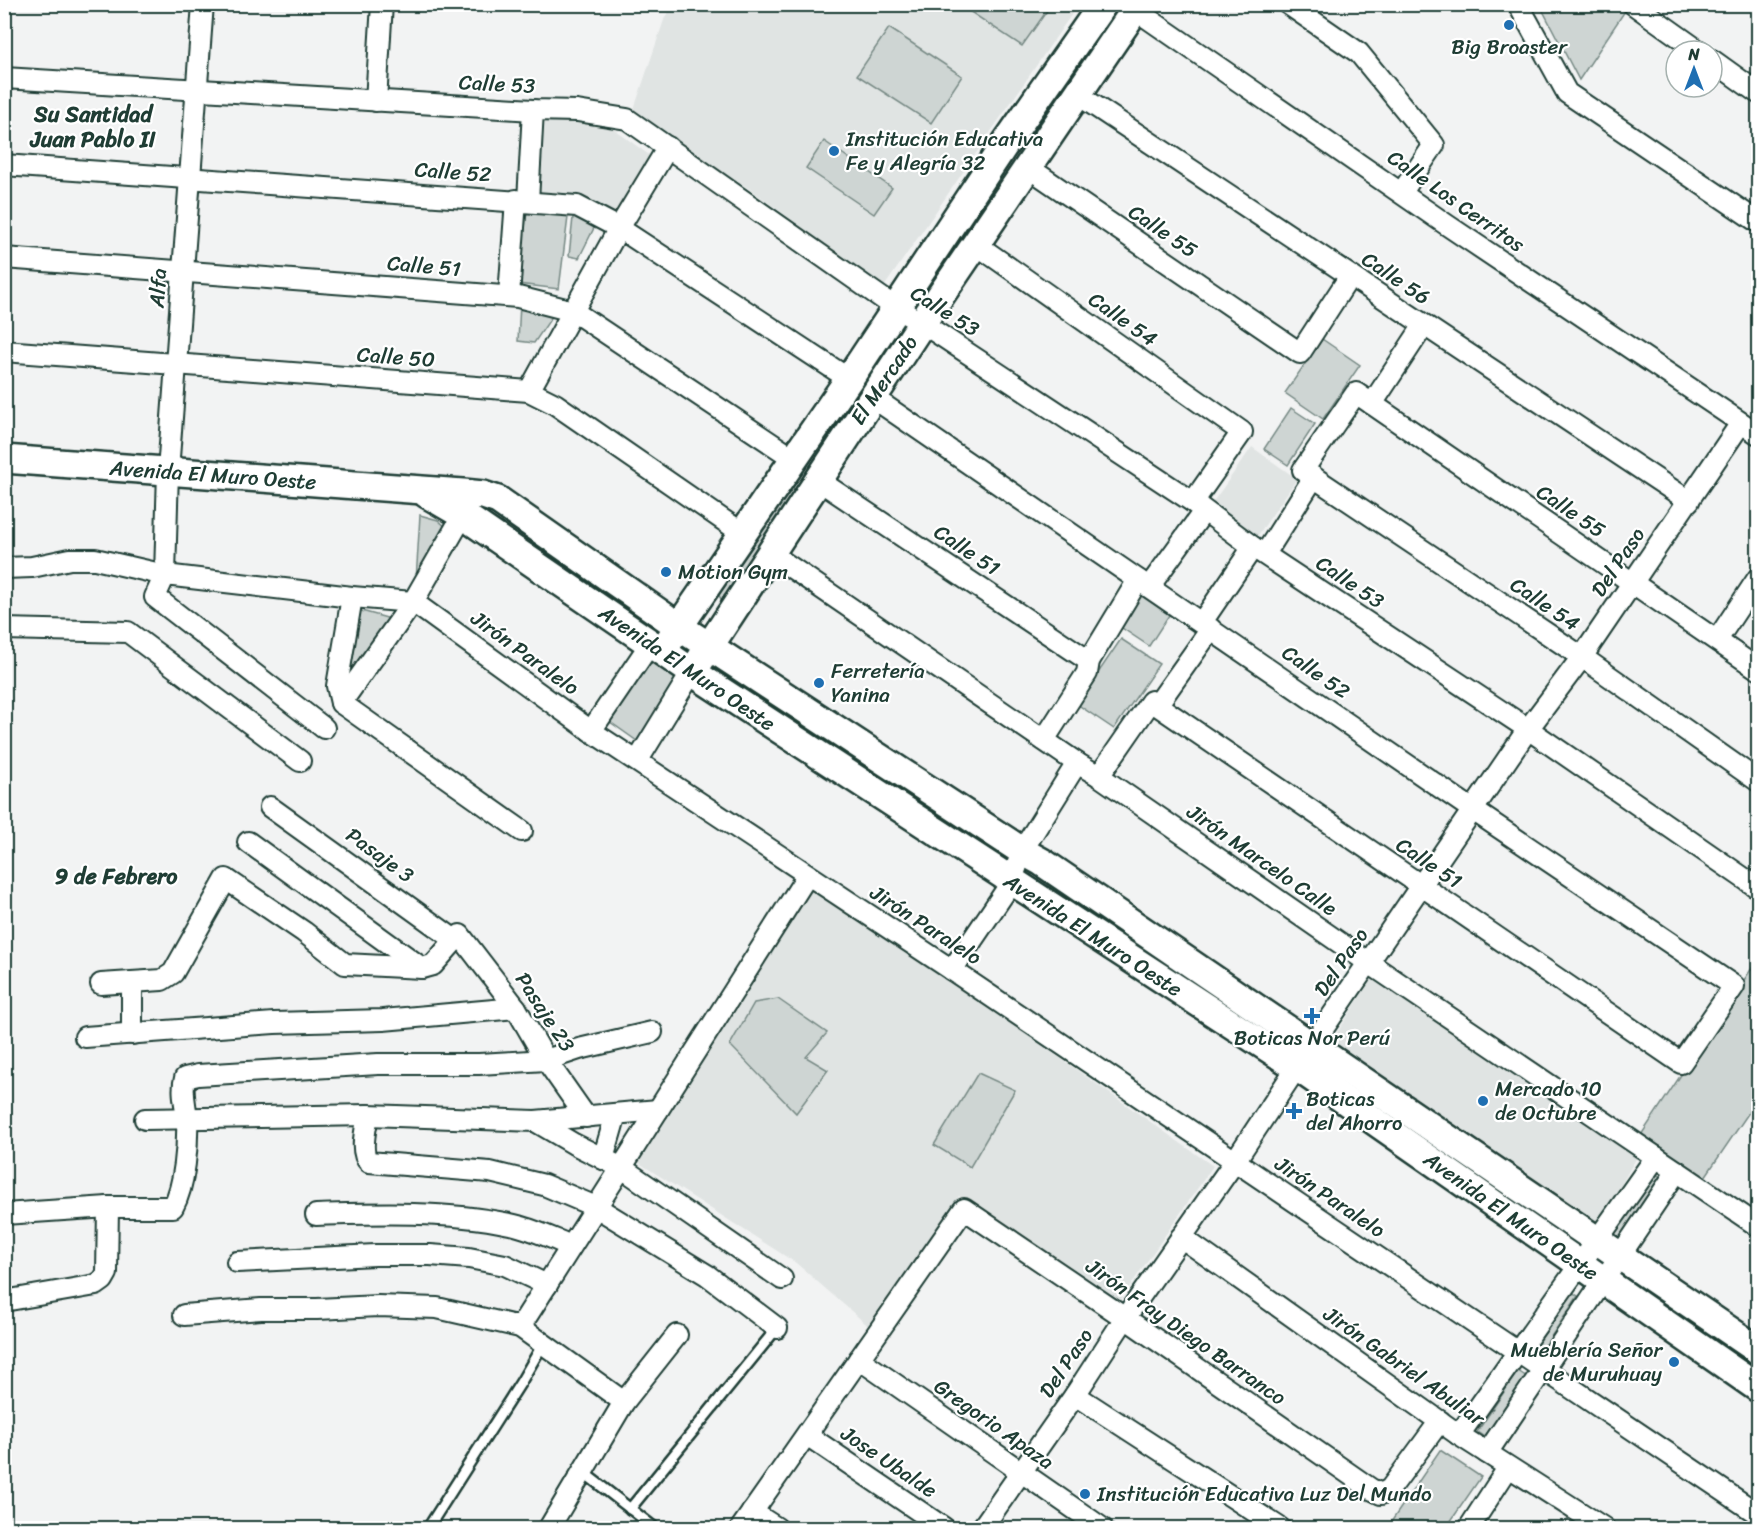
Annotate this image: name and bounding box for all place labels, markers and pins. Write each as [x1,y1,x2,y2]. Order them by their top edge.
marker: Big Broaster [1502,18,1516,32]
place label: Big Broaster [1451,28,1568,66]
place label: Institución Educativa Fe y Alegría 32 [845,120,1044,182]
marker: Institución Educativa Fe y Alegría 32 [827,144,841,158]
place label: Motion Gym [678,553,788,591]
marker: Motion Gym [659,565,673,579]
place label: Ferretería Yanina [831,652,925,714]
marker: Ferretería Yanina [812,676,826,690]
marker: Boticas Nor Perú [1305,1009,1319,1023]
place label: Boticas Nor Perú [1234,1019,1391,1057]
place label: Mercado 10 de Octubre [1495,1070,1602,1132]
place label: Boticas del Ahorro [1306,1080,1402,1142]
marker: Mercado 10 de Octubre [1476,1094,1490,1108]
marker: Boticas del Ahorro [1287,1104,1301,1118]
place label: Mueblería Señor de Muruhuay [1510,1331,1663,1393]
marker: Mueblería Señor de Muruhuay [1667,1355,1681,1369]
place label: Institución Educativa Luz Del Mundo [1096,1475,1432,1513]
marker: Institución Educativa Luz Del Mundo [1078,1487,1092,1501]

